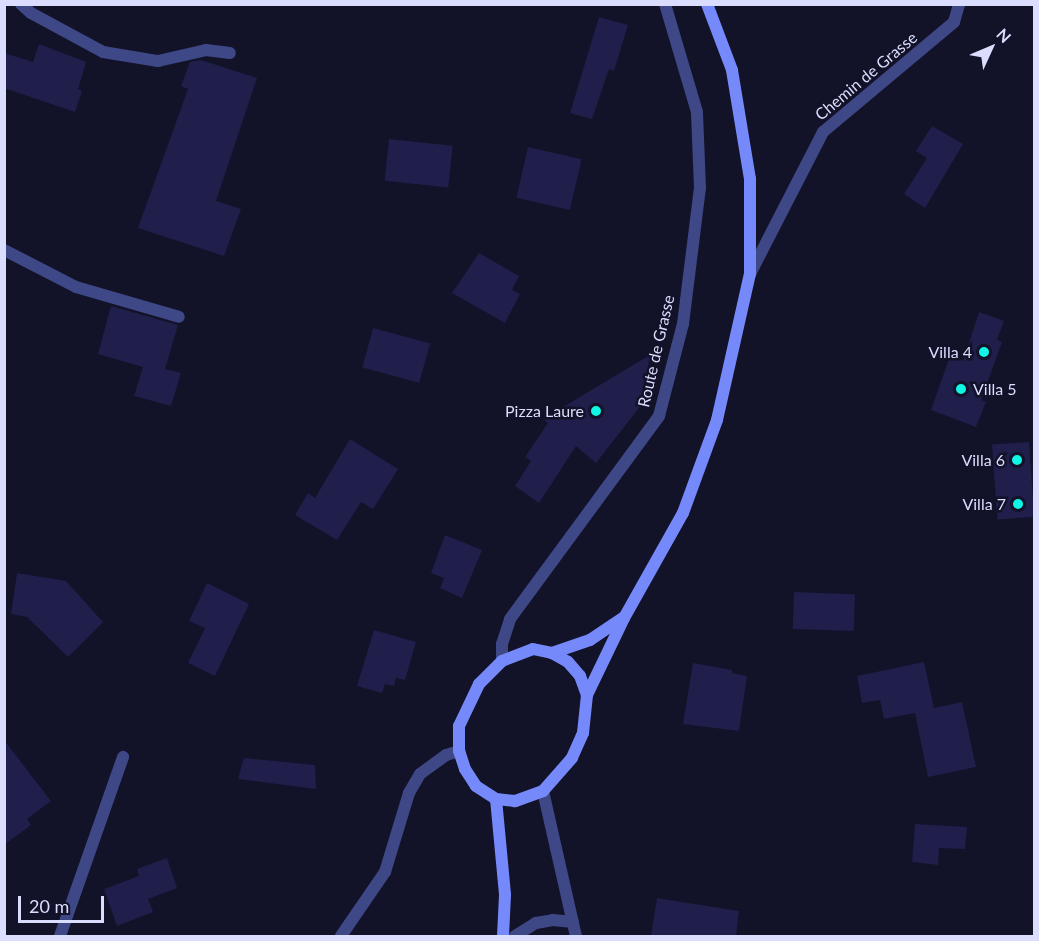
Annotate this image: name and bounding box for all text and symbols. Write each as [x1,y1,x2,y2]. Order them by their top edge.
north arrow [961,18,1021,78]
text: N [993,24,1015,46]
street label: Chemin de Grasse [811,28,921,124]
street label: Route de Grasse [634,293,678,409]
place label: Villa 4 [928,342,972,362]
marker: Villa 4 [977,345,991,359]
place label: Villa 5 [973,379,1017,399]
marker: Villa 5 [954,382,968,396]
place label: Pizza Laure [505,401,584,421]
marker: Pizza Laure [589,404,603,418]
place label: Villa 6 [961,450,1005,470]
marker: Villa 6 [1010,453,1024,467]
place label: Villa 7 [962,494,1006,514]
marker: Villa 7 [1011,497,1025,511]
scale bar [21,884,106,922]
text: 20 m [29,895,69,917]

